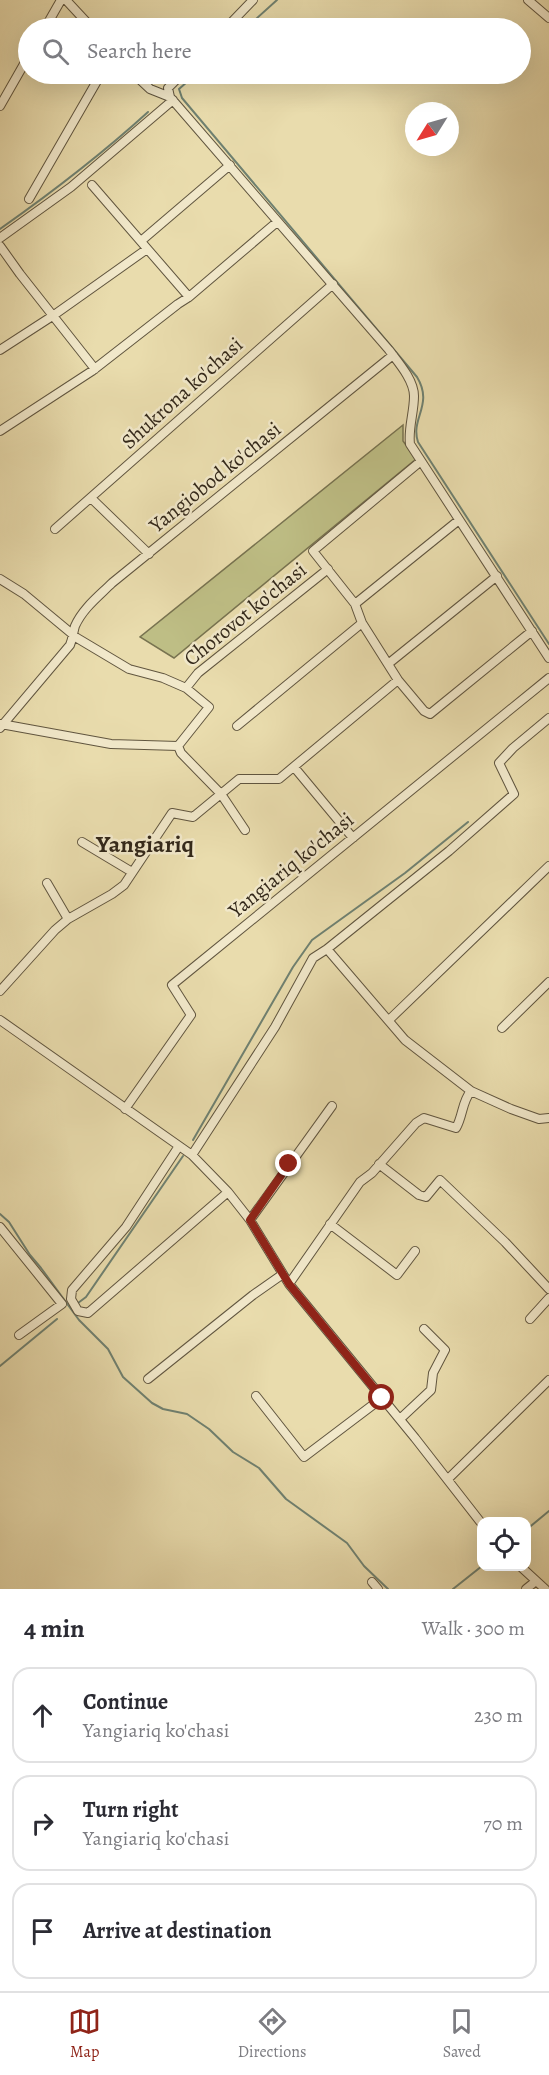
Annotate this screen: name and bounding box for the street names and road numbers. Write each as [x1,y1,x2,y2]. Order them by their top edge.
street label: Shukrona ko'chasi [115,331,249,455]
street label: Yangiobod ko'chasi [142,415,287,539]
street label: Chorovot ko'chasi [178,556,312,672]
street label: Yangiariq ko'chasi [222,806,360,925]

